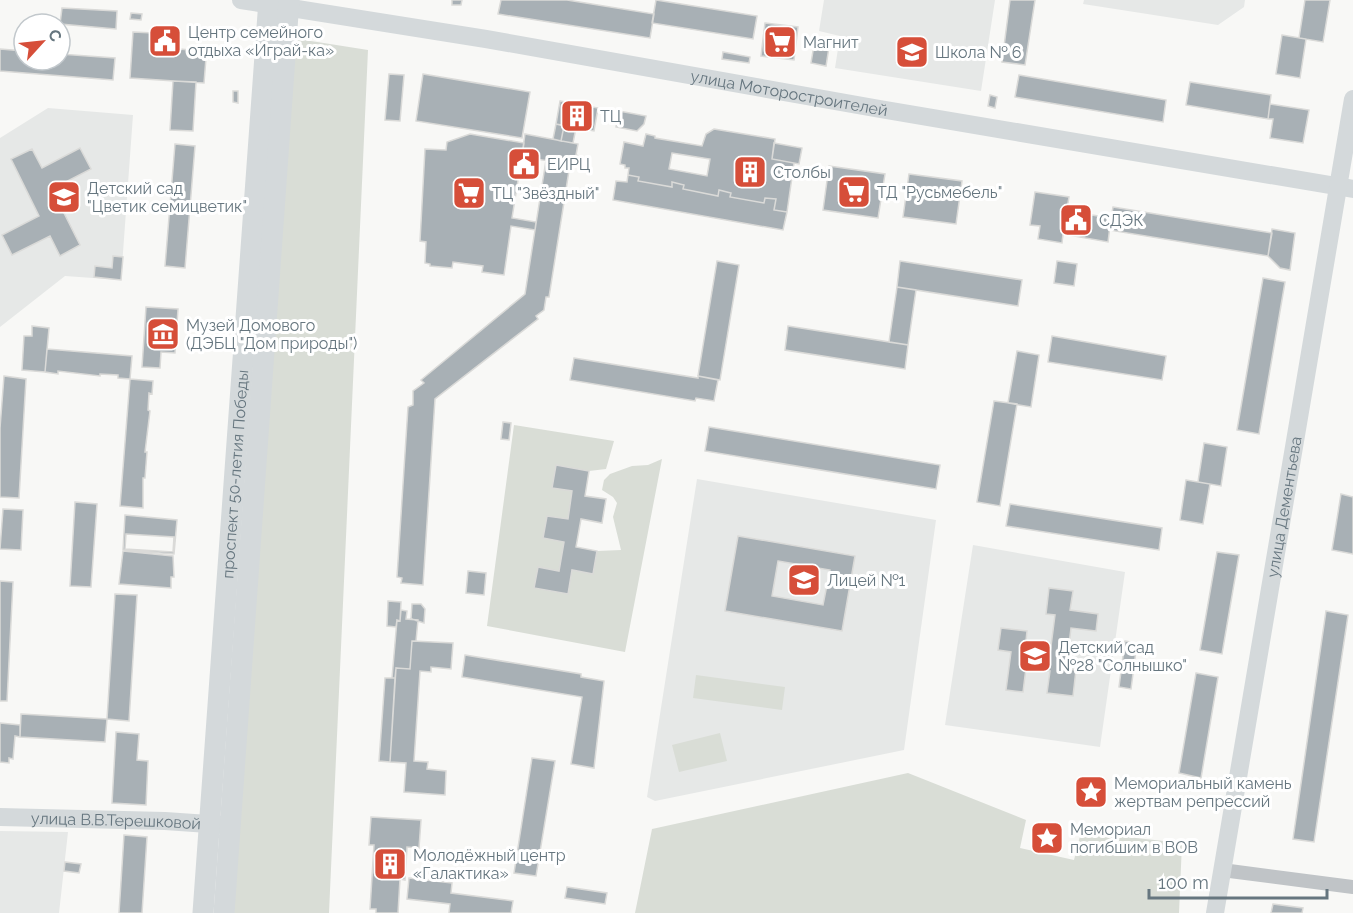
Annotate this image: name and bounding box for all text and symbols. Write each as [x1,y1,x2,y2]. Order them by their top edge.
north arrow [12,12,72,72]
public building icon: Центр семейного отдыха «Играй-ка» [147,23,183,59]
place label: Центр семейного отдыха «Играй-ка» [188,23,334,60]
supermarket icon: Магнит [762,24,798,60]
text: С [44,26,66,45]
place label: Магнит [803,33,859,52]
school or university icon: Школа № 6 [894,34,930,70]
place label: Школа № 6 [935,43,1021,62]
street label: улица Моторостроителей [689,66,889,120]
building icon: ТЦ [559,98,595,134]
place label: ТЦ [600,107,622,126]
public building icon: ЕИРЦ [506,146,542,182]
building icon: Столбы [732,154,768,190]
place label: ЕИРЦ [547,155,591,174]
place label: Столбы [773,163,831,182]
supermarket icon: ТД "Русьмебель" [836,174,872,210]
supermarket icon: ТЦ "Звёздный" [451,175,487,211]
school or university icon: Детский сад "Цветик семицветик" [46,179,82,215]
place label: Детский сад "Цветик семицветик" [87,179,247,216]
place label: ТД "Русьмебель" [877,183,1002,202]
place label: ТЦ "Звёздный" [492,184,600,203]
public building icon: СДЭК [1058,202,1094,238]
place label: СДЭК [1099,211,1143,230]
museum icon: Музей Домового (ДЭБЦ "Дом природы") [145,316,181,352]
place label: Музей Домового (ДЭБЦ "Дом природы") [186,316,357,353]
street label: проспект 50-летия Победы [218,369,252,579]
street label: улица Дементьева [1263,435,1305,579]
school or university icon: Лицей №1 [786,562,822,598]
place label: Лицей №1 [827,571,906,590]
school or university icon: Детский сад №28 "Солнышко" [1017,638,1053,674]
place label: Детский сад №28 "Солнышко" [1058,638,1187,675]
place icon: Мемориальный камень жертвам репрессий [1073,774,1109,810]
place label: Мемориальный камень жертвам репрессий [1114,774,1292,811]
street label: улица В.В.Терешковой [31,808,202,833]
place icon: Мемориал погибшим в ВОВ [1029,820,1065,856]
place label: Мемориал погибшим в ВОВ [1070,820,1198,857]
building icon: Молодёжный центр «Галактика» [372,846,408,882]
place label: Молодёжный центр «Галактика» [413,846,566,883]
scale bar [1149,862,1328,900]
text: 100 m [1158,872,1209,893]

